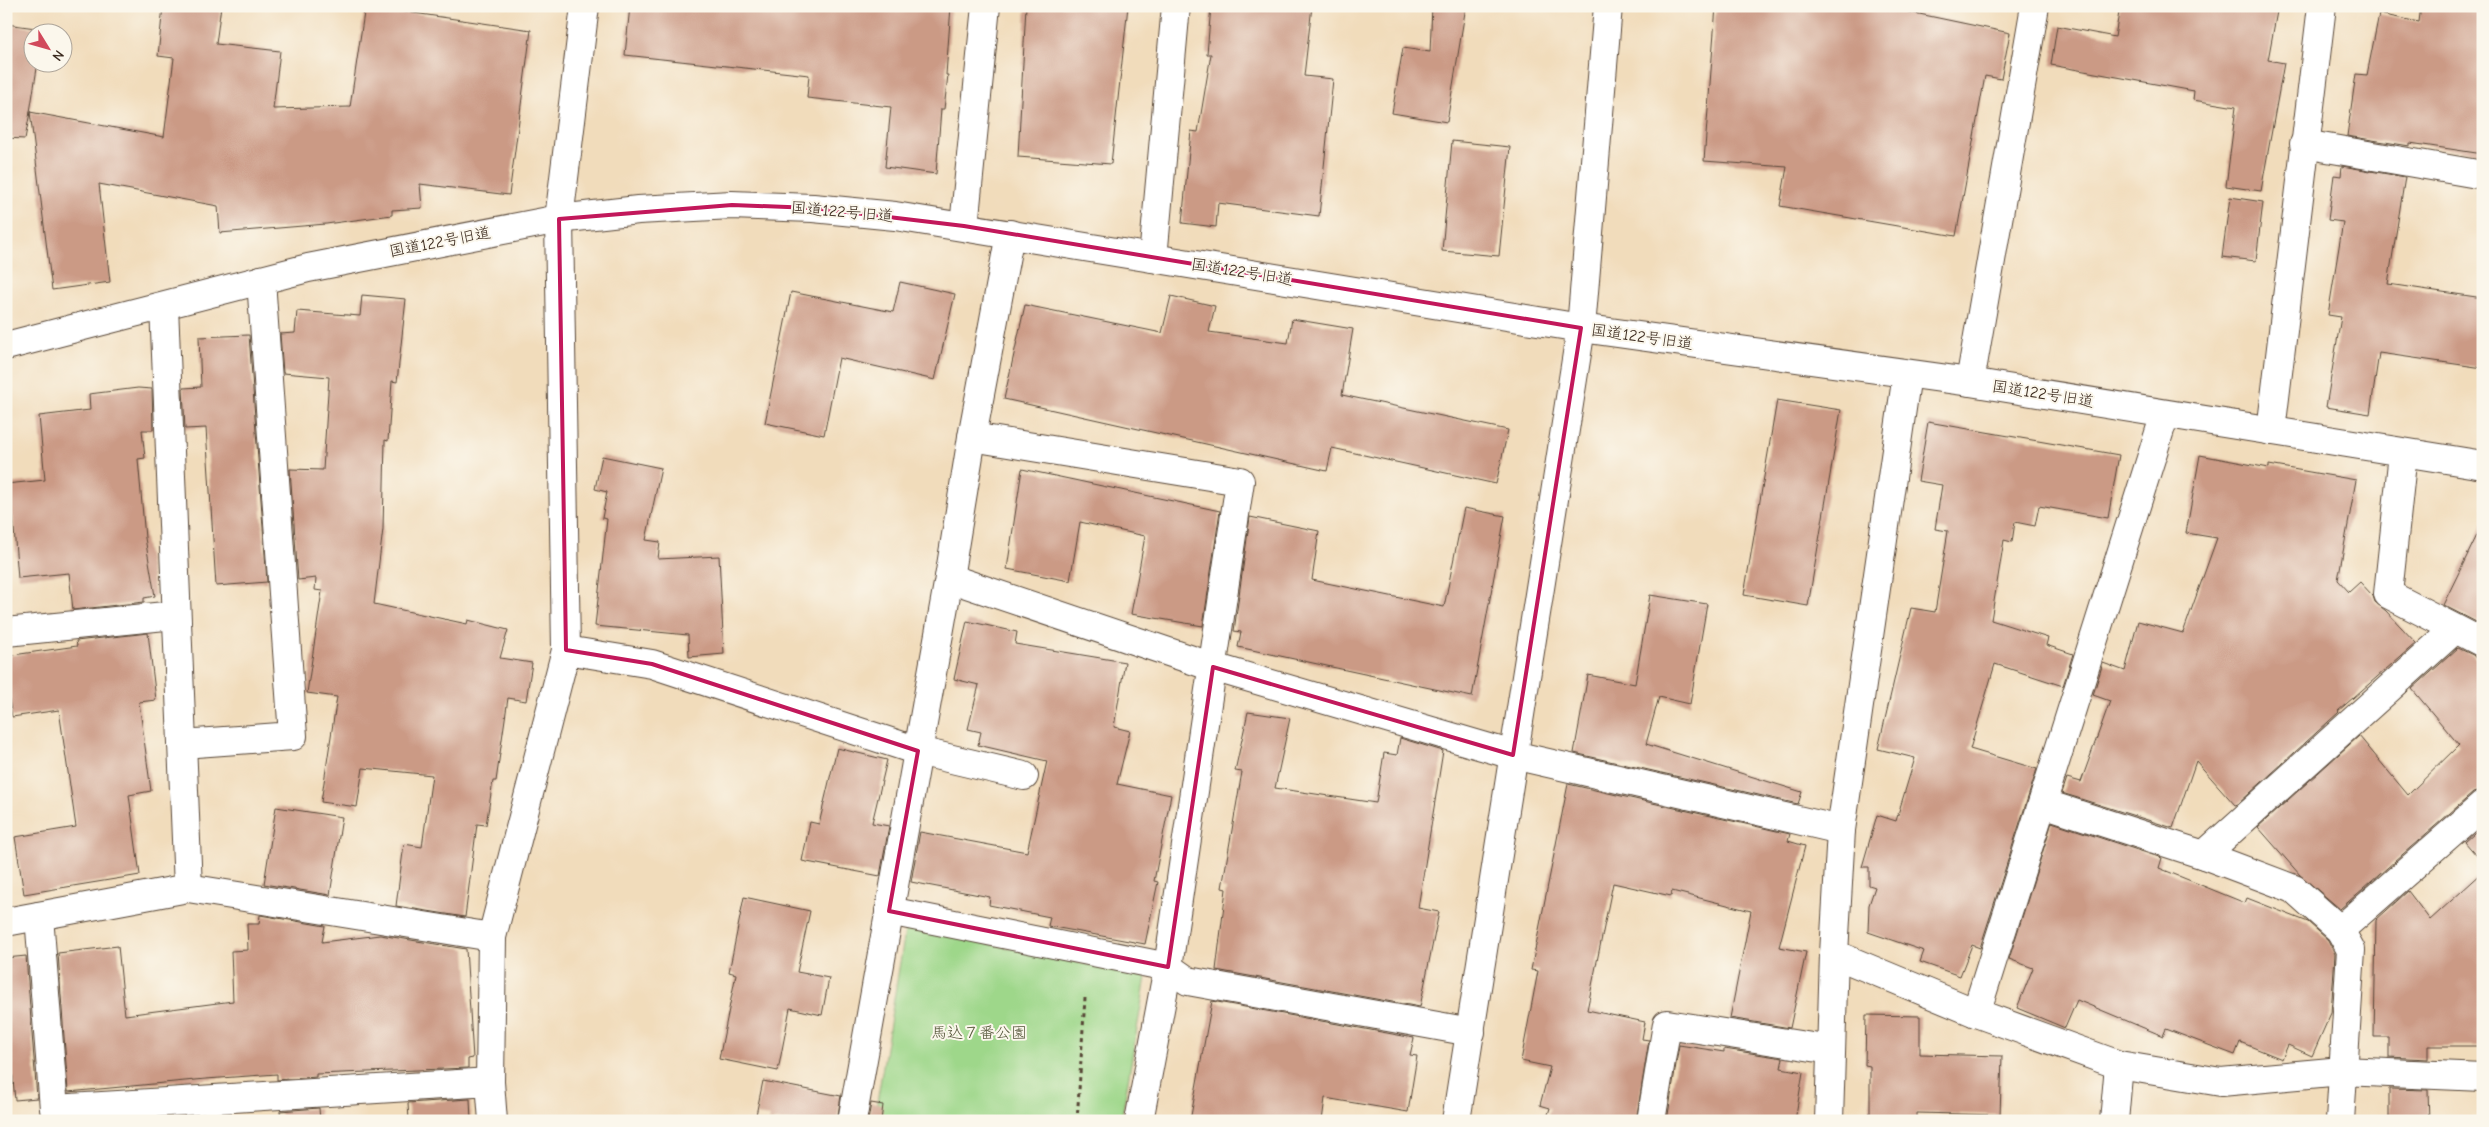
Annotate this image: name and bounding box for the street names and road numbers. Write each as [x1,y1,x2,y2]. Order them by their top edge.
street label: 国道122号旧道 [790,199,894,225]
street label: 国道122号旧道 [388,223,492,261]
street label: 国道122号旧道 [1190,255,1294,289]
street label: 国道122号旧道 [1590,321,1694,353]
street label: 国道122号旧道 [1991,377,2095,411]

